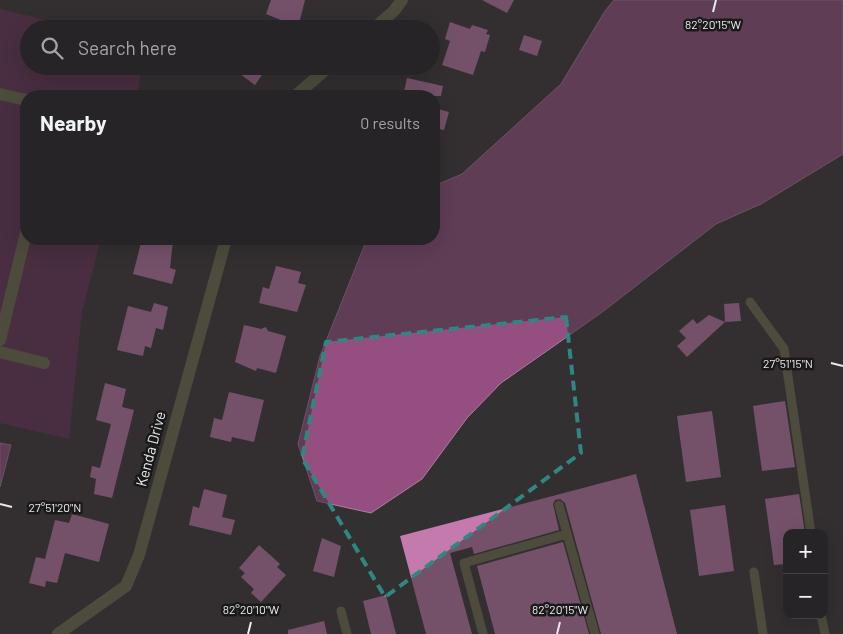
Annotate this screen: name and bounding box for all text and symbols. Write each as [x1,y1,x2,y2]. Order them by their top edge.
text: 82°20'15"W [685,17,742,31]
search box [20,20,440,75]
icon: search [38,34,66,62]
text: Search here [78,36,177,59]
text: Nearby [40,110,106,135]
text: 0 results [360,113,420,132]
text: 27°51'15"N [763,356,813,370]
street label: Kenda Drive [131,409,169,488]
text: 27°51'20"N [29,500,81,514]
map controls [783,529,828,619]
button: + [783,529,828,574]
button: − [783,574,828,619]
text: 82°20'10"W [223,602,280,616]
text: 82°20'15"W [532,602,589,616]

